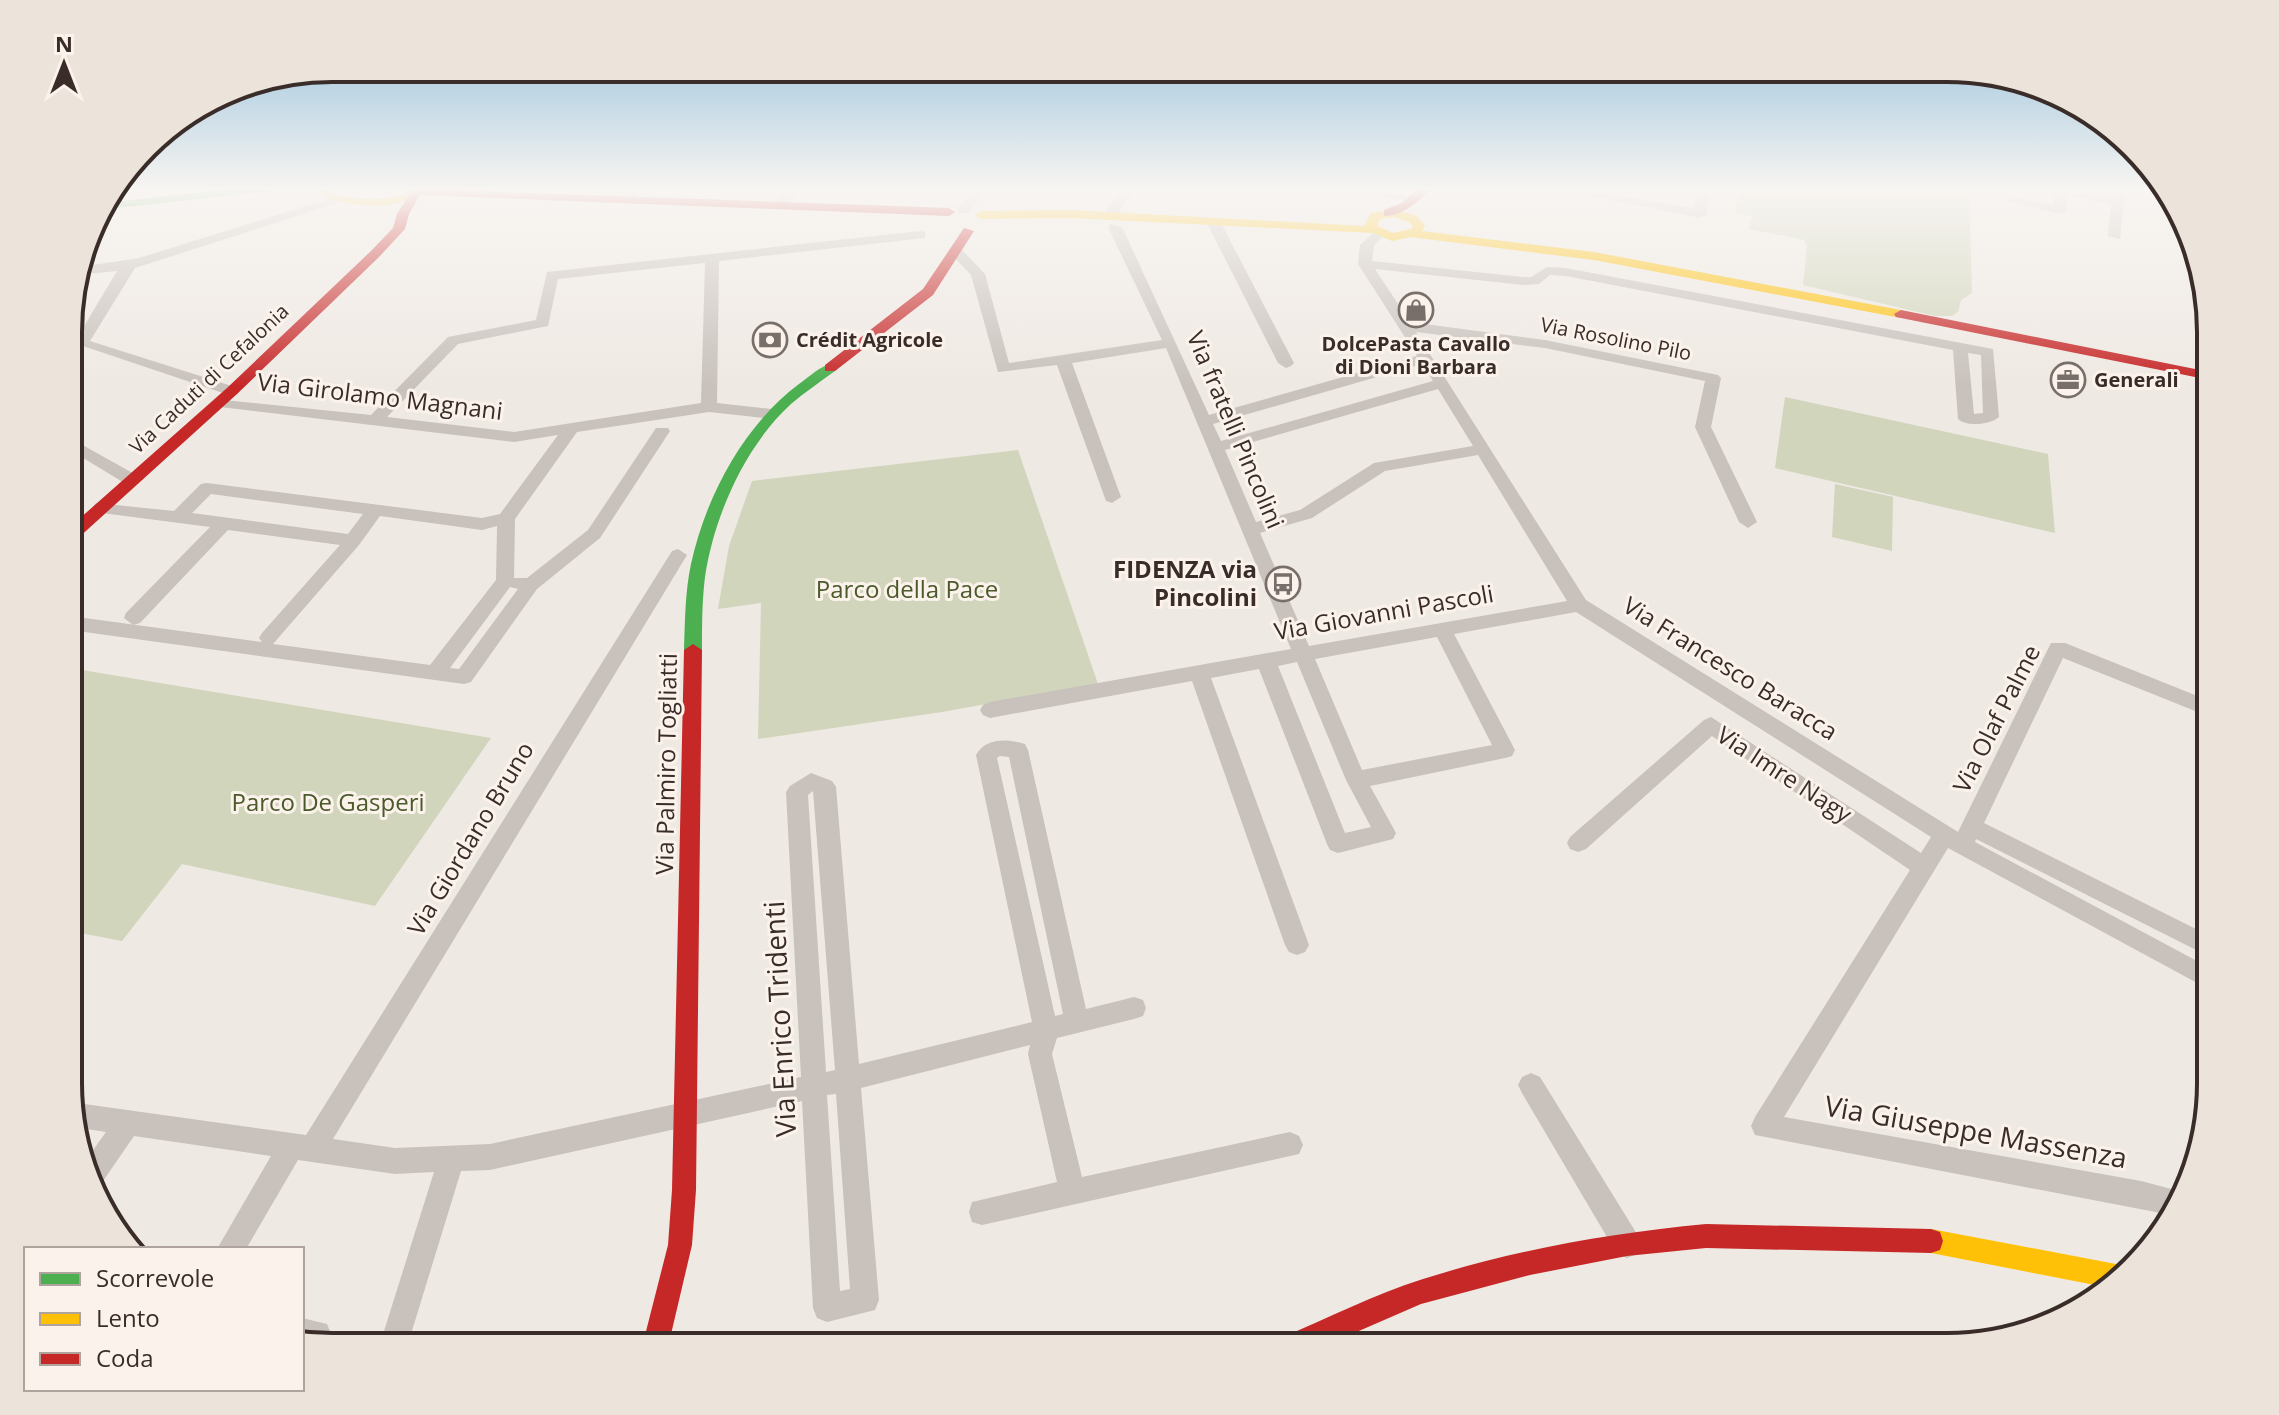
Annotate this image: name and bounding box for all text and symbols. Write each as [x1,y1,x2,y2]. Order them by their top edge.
north arrow [24,24,104,104]
text: N [55,28,73,58]
shop icon: DolcePasta Cavallo di Dioni Barbara [1397,291,1435,329]
street label: Via Caduti di Cefalonia [123,298,294,460]
street label: Via Rosolino Pilo [1538,311,1694,366]
bank icon: Crédit Agricole [751,321,789,359]
place label: Crédit Agricole [796,326,943,353]
street label: Via fratelli Pincolini [1180,326,1293,533]
place label: DolcePasta Cavallo di Dioni Barbara [1322,330,1510,380]
office icon: Generali [2049,361,2087,399]
street label: Via Girolamo Magnani [256,364,505,427]
place label: Generali [2094,366,2179,393]
place label: FIDENZA via Pincolini [1113,552,1257,613]
bus stop icon: FIDENZA via Pincolini [1264,565,1302,603]
park label: Parco della Pace [816,572,998,605]
street label: Via Giovanni Pascoli [1271,576,1496,647]
street label: Via Francesco Baracca [1617,588,1844,747]
street label: Via Olaf Palme [1944,639,2047,798]
street label: Via Palmiro Togliatti [647,653,684,875]
street label: Via Imre Nagy [1711,718,1860,830]
street label: Via Giordano Bruno [399,735,541,941]
park label: Parco De Gasperi [231,785,425,818]
street label: Via Enrico Tridenti [754,900,804,1138]
street label: Via Giuseppe Massenza [1822,1086,2130,1176]
legend [24,1247,304,1391]
text: Scorrevole [96,1261,214,1294]
text: Lento [96,1301,160,1334]
text: Coda [96,1341,154,1374]

